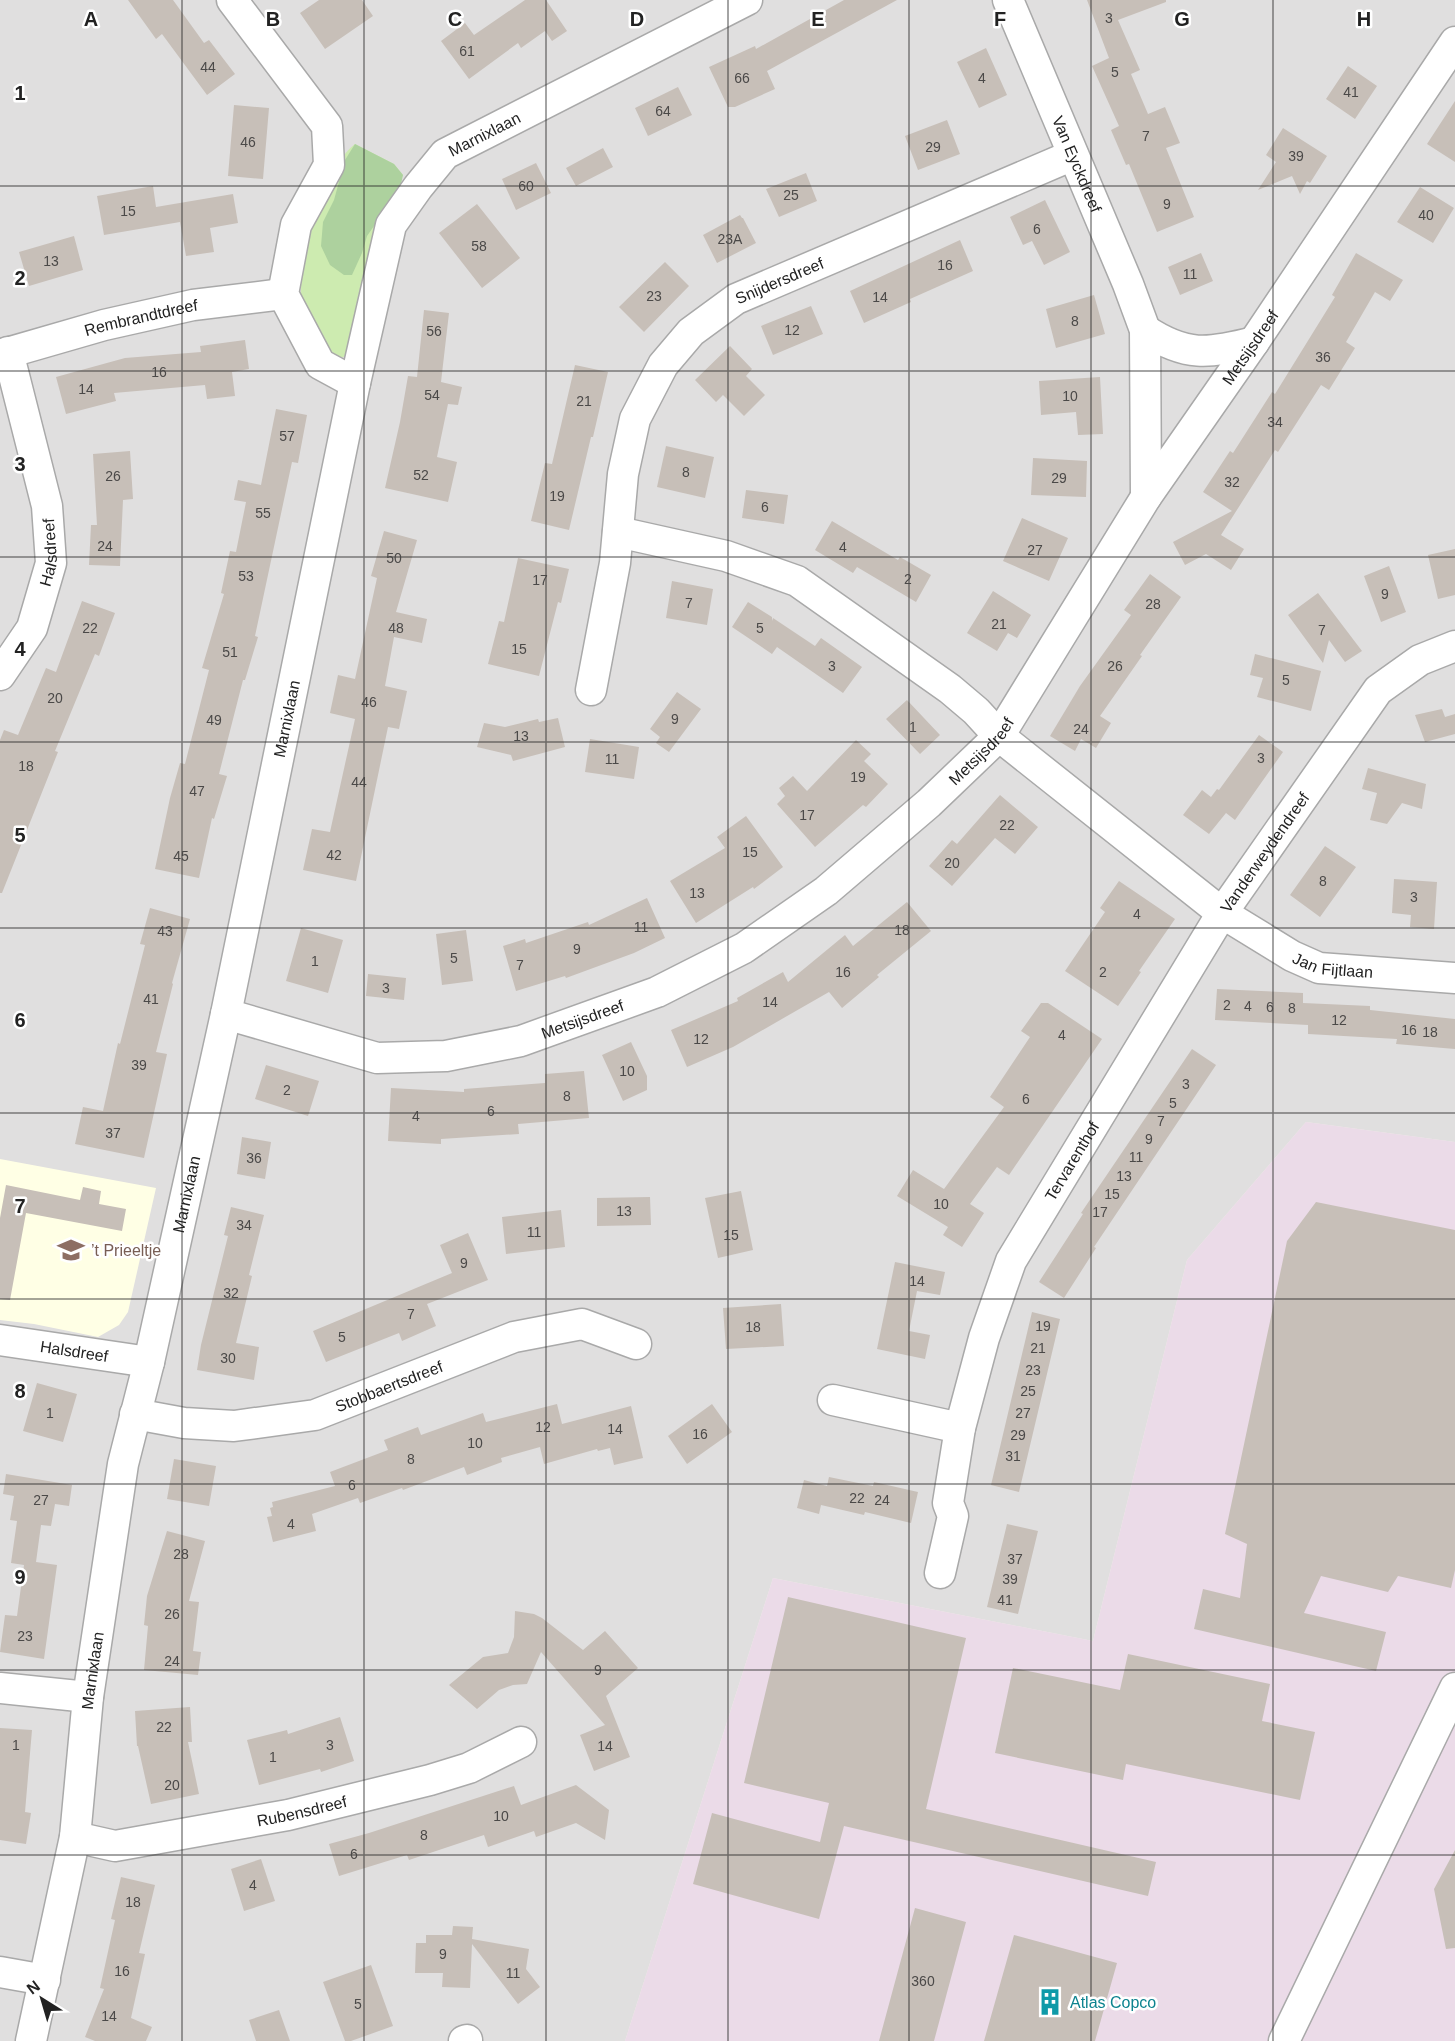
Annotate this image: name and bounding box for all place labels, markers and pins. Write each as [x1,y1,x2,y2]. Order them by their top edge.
school or university icon: ’t Prieeltje [56,1235,86,1265]
place label: ’t Prieeltje [91,1242,161,1259]
building icon: Atlas Copco [1035,1987,1065,2017]
place label: Atlas Copco [1070,1994,1156,2011]

